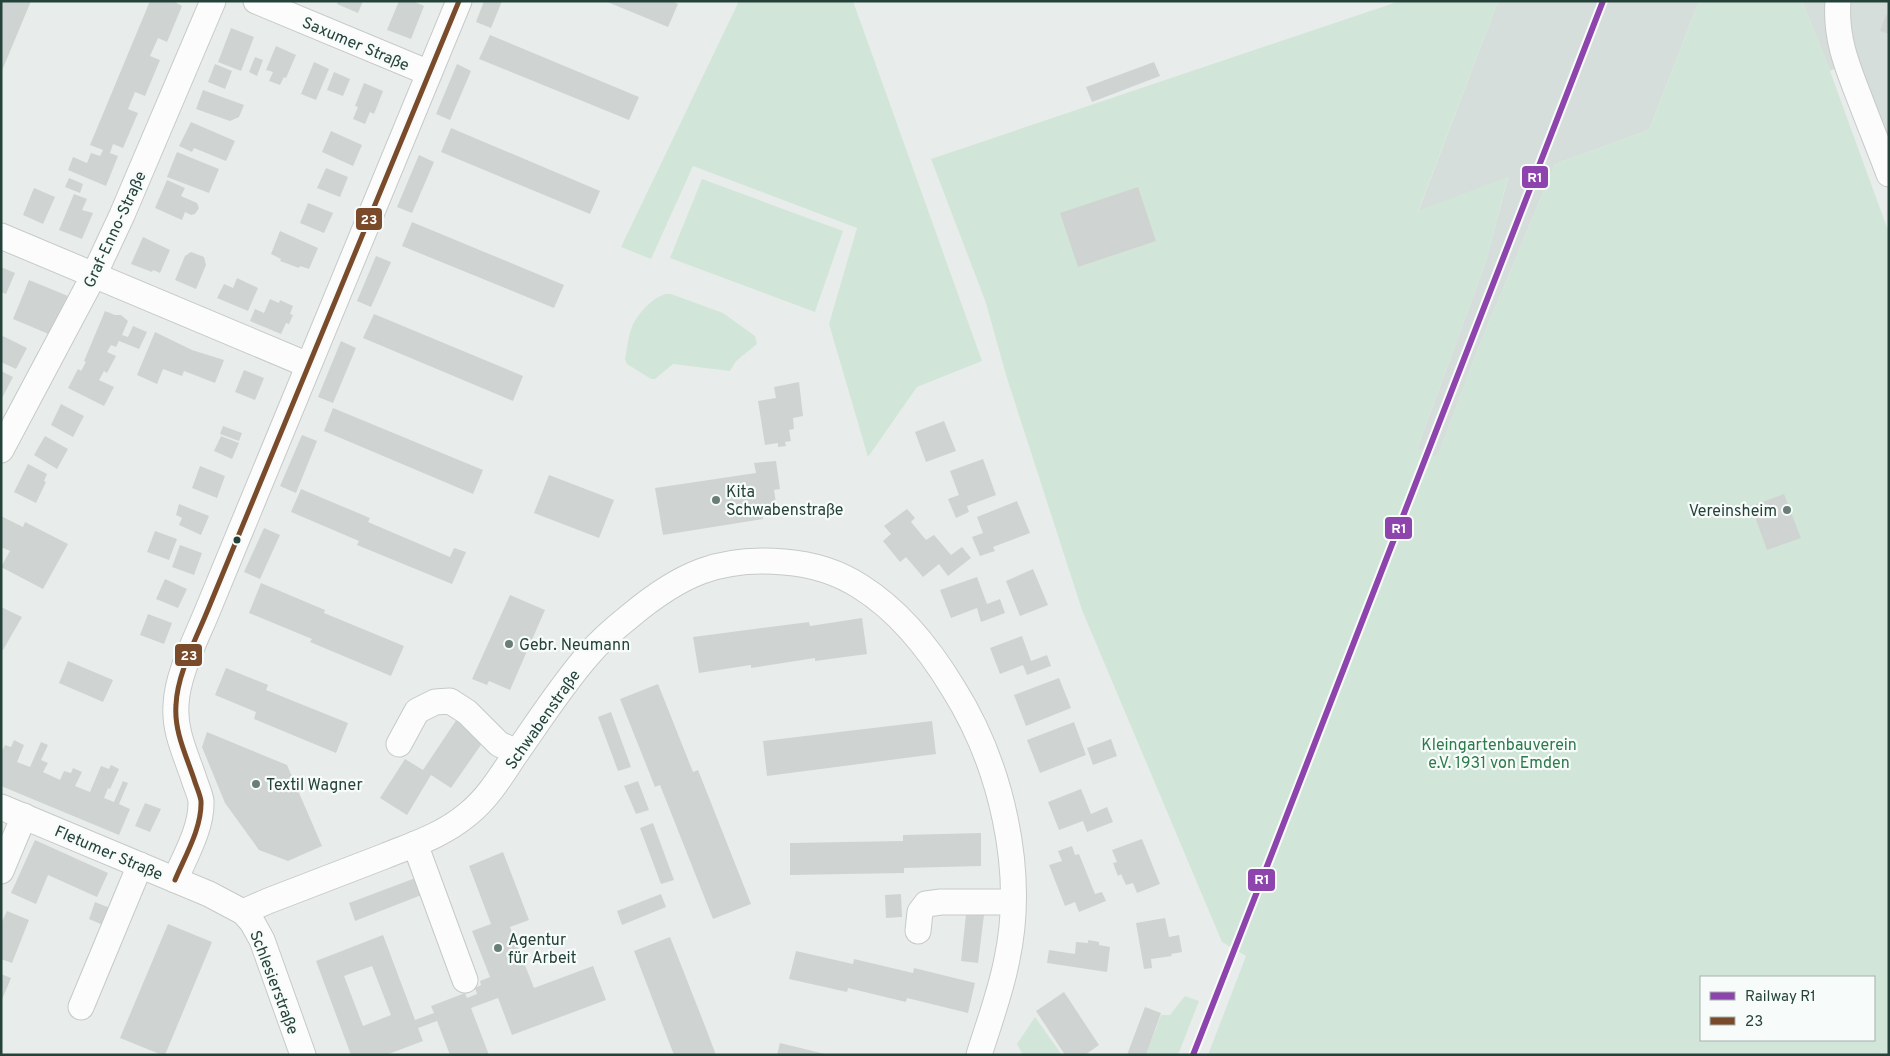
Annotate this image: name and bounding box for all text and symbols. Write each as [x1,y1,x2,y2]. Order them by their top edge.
street label: Saxumer Straße [299,13,412,76]
line badge: R1 [1521,165,1549,189]
street label: Graf-Enno-Straße [80,168,152,291]
text: R1 [1527,170,1543,187]
line badge: 23 [355,207,383,231]
text: 23 [361,212,377,229]
place label: Kita Schwabenstraße [726,483,843,521]
marker: Kita Schwabenstraße [710,494,722,506]
place label: Vereinsheim [1689,502,1777,522]
marker: Vereinsheim [1781,504,1793,516]
line badge: R1 [1384,516,1413,540]
text: R1 [1391,521,1407,538]
unlabelled marker [232,535,242,545]
place label: Gebr. Neumann [519,636,630,656]
marker: Gebr. Neumann [503,638,515,650]
line badge: 23 [174,643,203,667]
text: 23 [181,648,197,665]
street label: Schwabenstraße [502,666,585,774]
park label: Kleingartenbauverein e.V. 1931 von Emden [1421,736,1577,774]
place label: Textil Wagner [266,776,363,796]
marker: Textil Wagner [250,778,262,790]
street label: Fletumer Straße [51,822,165,886]
line badge: R1 [1247,868,1276,892]
text: R1 [1254,872,1270,889]
street label: Schlesierstraße [244,928,302,1038]
place label: Agentur für Arbeit [508,931,577,969]
marker: Agentur für Arbeit [492,942,504,954]
legend [1700,976,1875,1041]
text: Railway R1 [1745,988,1816,1007]
text: 23 [1745,1013,1763,1032]

